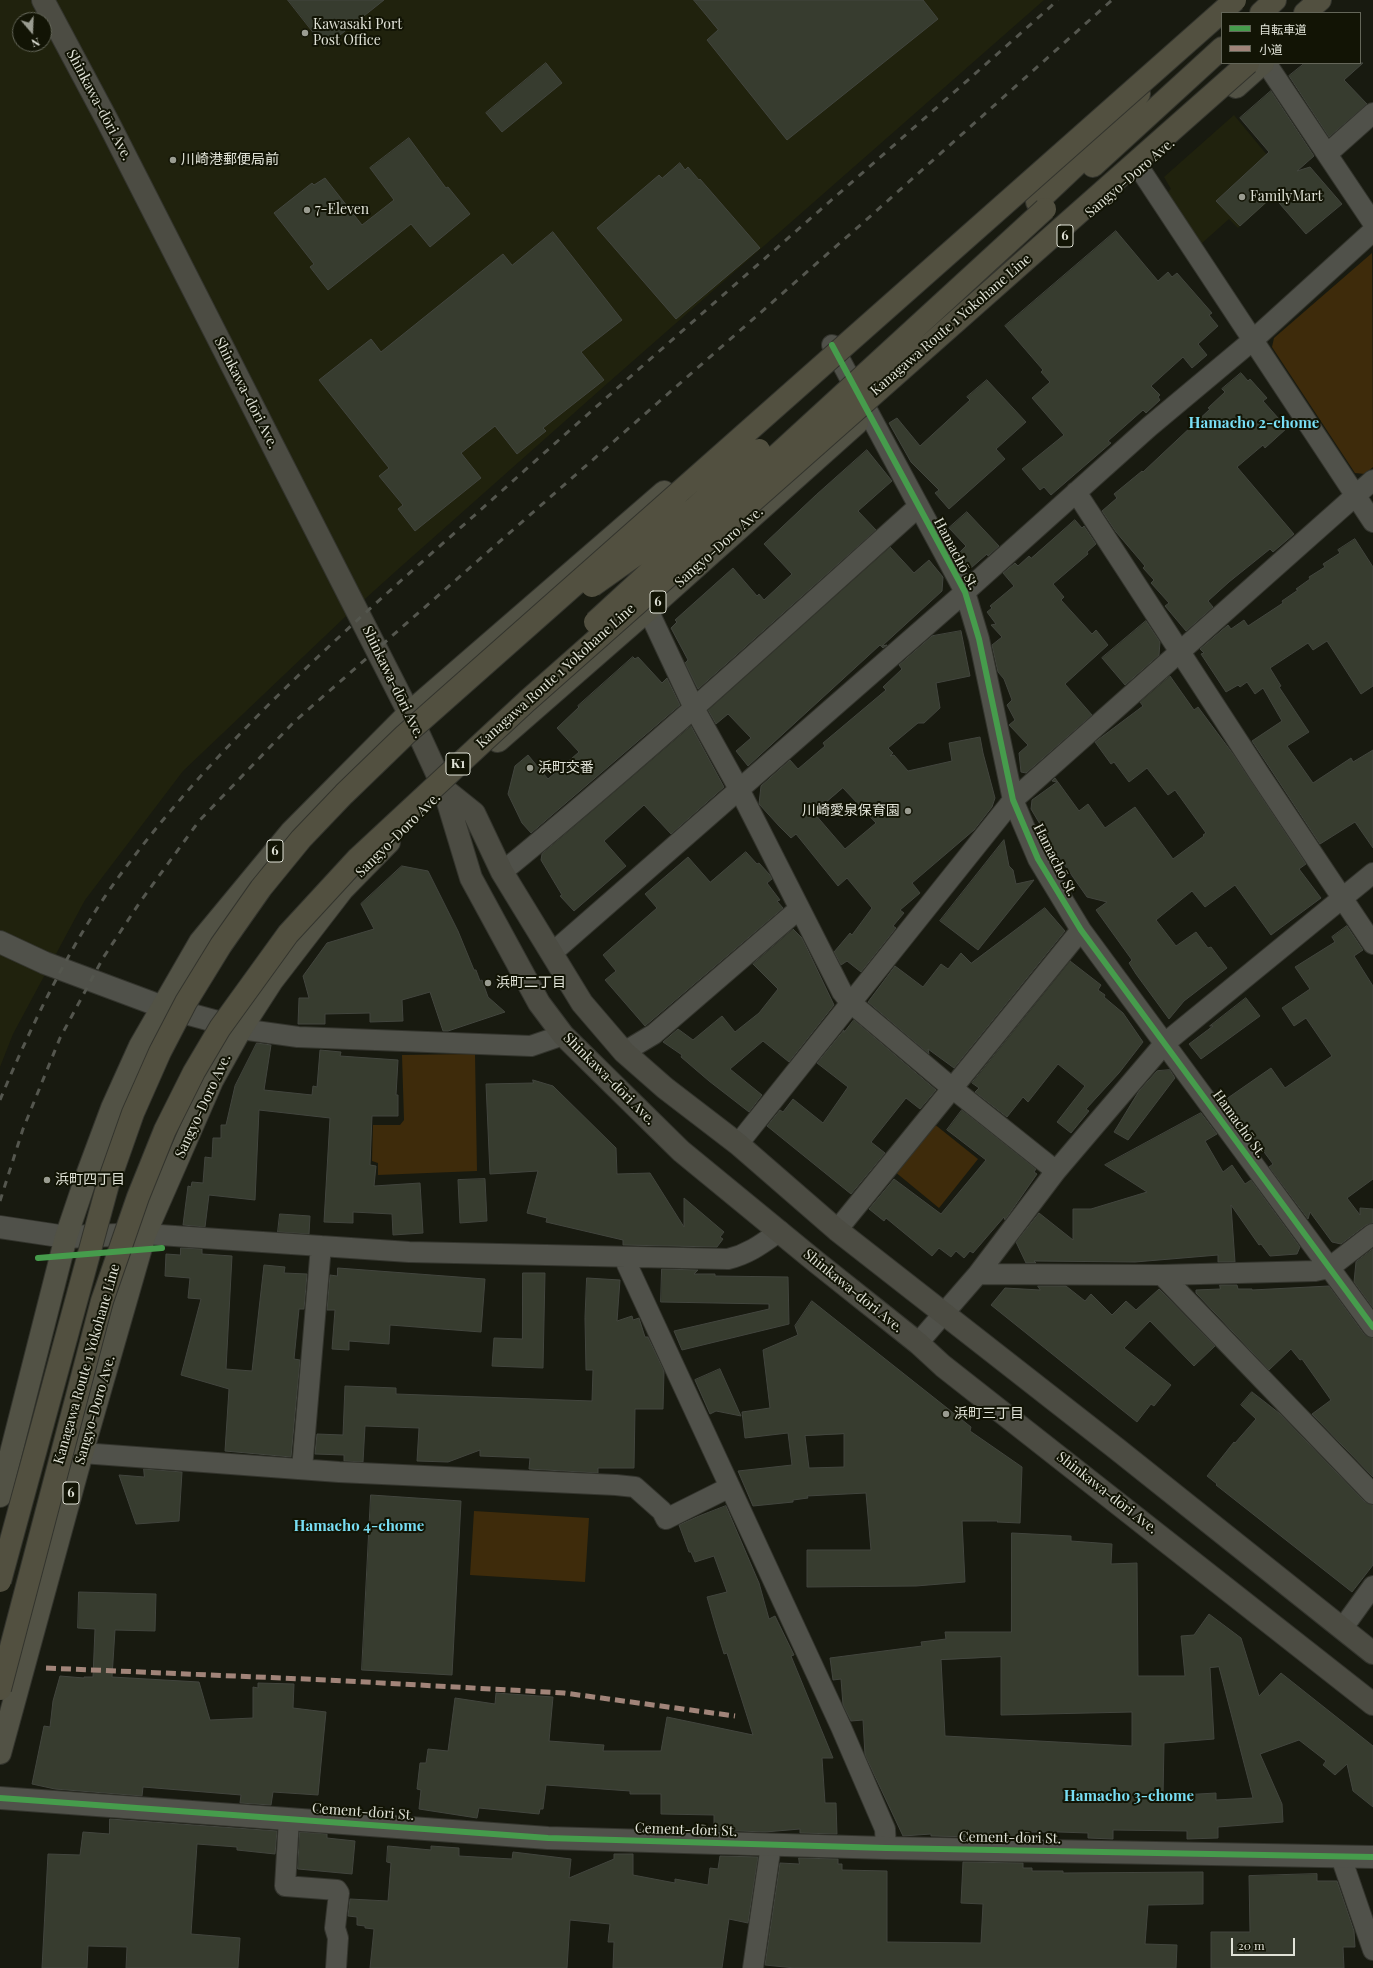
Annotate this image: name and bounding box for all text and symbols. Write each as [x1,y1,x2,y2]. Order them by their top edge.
north arrow [12,12,52,52]
legend [1221,12,1361,64]
place label: Kawasaki Port Post Office [313,17,402,50]
text: 自転車道 [1259,21,1307,37]
marker: Kawasaki Port Post Office [300,28,310,38]
text: N [30,34,42,51]
text: 小道 [1259,41,1283,57]
street label: Shinkawa-dōri Ave. [63,47,135,163]
street label: Sangyo-Doro Ave. [1082,135,1178,221]
place label: 川崎港郵便局前 [181,152,279,168]
marker: 川崎港郵便局前 [168,155,178,165]
place label: FamilyMart [1250,189,1322,205]
marker: FamilyMart [1237,192,1247,202]
place label: 7-Eleven [315,202,369,218]
marker: 7-Eleven [302,205,312,215]
road number: 6 [1057,225,1073,247]
street label: Kanagawa Route 1 Yokohane Line [867,251,1035,399]
street label: Shinkawa-dōri Ave. [211,334,281,452]
district label: Hamacho 2-chome [1189,414,1319,432]
street label: Sangyo-Doro Ave. [672,503,766,591]
street label: Hamachō St. [930,515,982,593]
road number: 6 [650,591,666,613]
street label: Kanagawa Route 1 Yokohane Line [473,600,639,752]
street label: Shinkawa-dōri Ave. [358,623,428,741]
road number: K1 [446,753,470,775]
place label: 浜町交番 [538,760,594,776]
marker: 浜町交番 [525,763,535,773]
street label: Sangyo-Doro Ave. [352,789,444,881]
place label: 川崎愛泉保育園 [802,803,900,819]
marker: 川崎愛泉保育園 [903,806,913,816]
street label: Hamachō St. [1030,821,1080,899]
road number: 6 [267,840,283,862]
place label: 浜町二丁目 [496,975,566,991]
marker: 浜町二丁目 [483,978,493,988]
street label: Shinkawa-dōri Ave. [560,1030,658,1128]
street label: Sangyo-Doro Ave. [172,1051,234,1161]
street label: Hamachō St. [1209,1087,1269,1161]
place label: 浜町四丁目 [55,1172,125,1188]
marker: 浜町四丁目 [42,1175,52,1185]
street label: Shinkawa-dōri Ave. [800,1246,906,1336]
street label: Kanagawa Route 1 Yokohane Line [50,1262,124,1466]
street label: Sangyo-Doro Ave. [71,1354,119,1466]
place label: 浜町三丁目 [954,1406,1024,1422]
marker: 浜町三丁目 [941,1409,951,1419]
street label: Shinkawa-dōri Ave. [1053,1449,1161,1537]
road number: 6 [63,1482,79,1504]
district label: Hamacho 4-chome [294,1517,424,1535]
district label: Hamacho 3-chome [1064,1787,1194,1805]
street label: Cement-dōri St. [311,1800,415,1824]
street label: Cement-dōri St. [635,1820,737,1840]
street label: Cement-dōri St. [959,1829,1061,1847]
scale bar [1233,1930,1297,1956]
text: 20 m [1238,1937,1265,1953]

